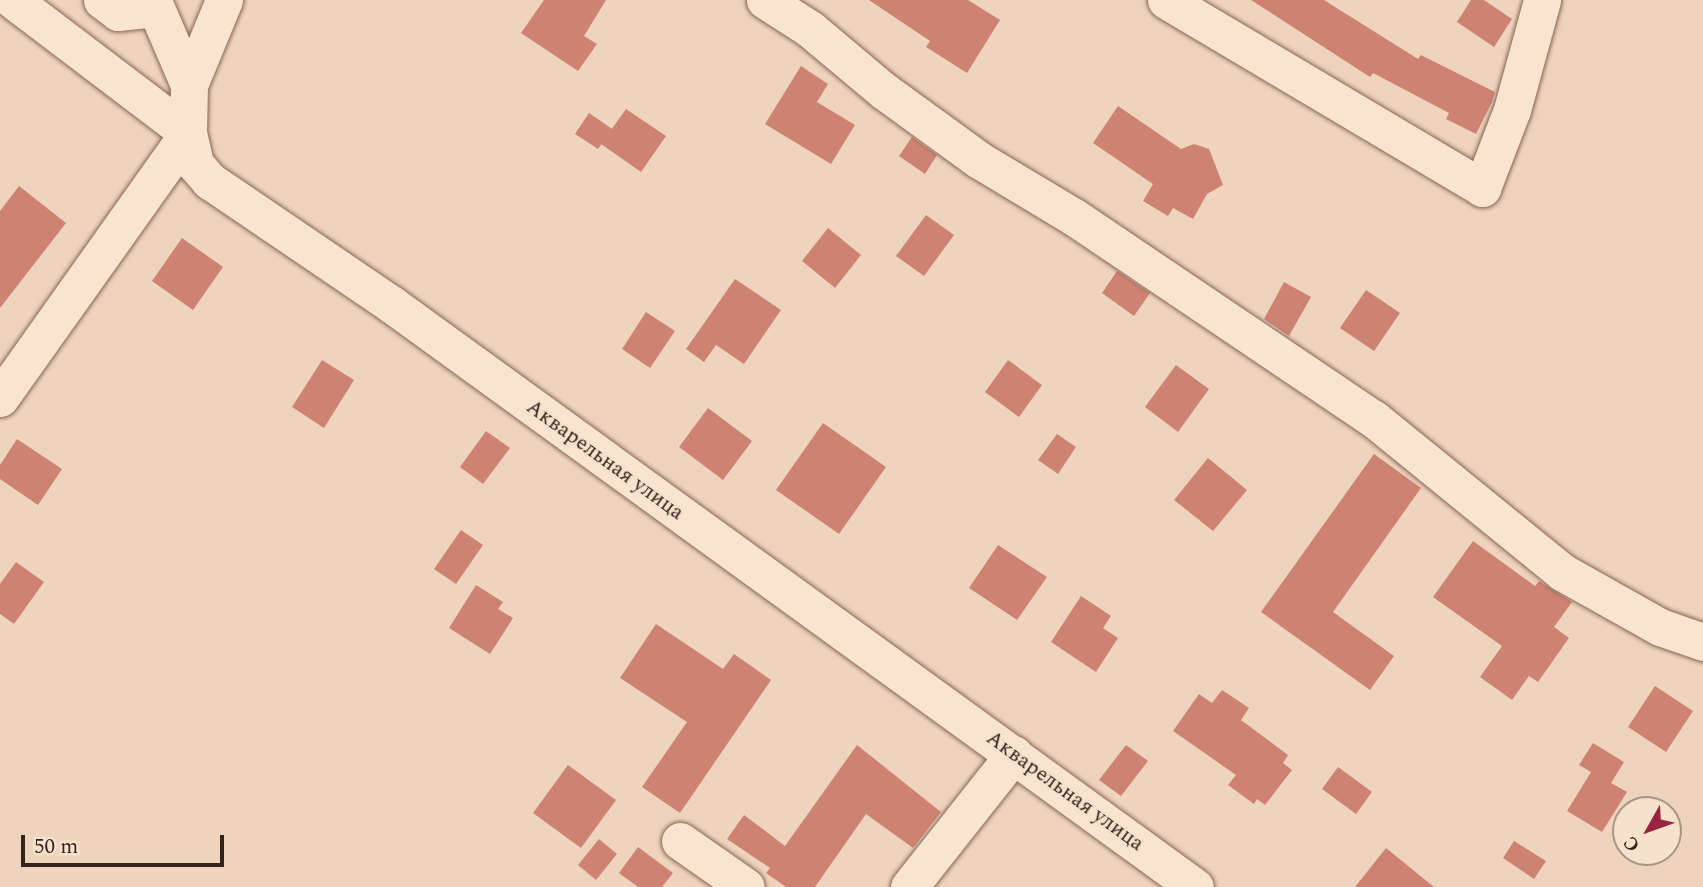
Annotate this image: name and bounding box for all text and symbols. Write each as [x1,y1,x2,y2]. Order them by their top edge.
street label: Акварельная улица [521,394,689,526]
street label: Акварельная улица [981,725,1149,857]
north arrow [1612,796,1682,866]
scale bar [24,820,228,864]
text: С [1617,829,1648,858]
text: 50 m [34,831,78,863]

